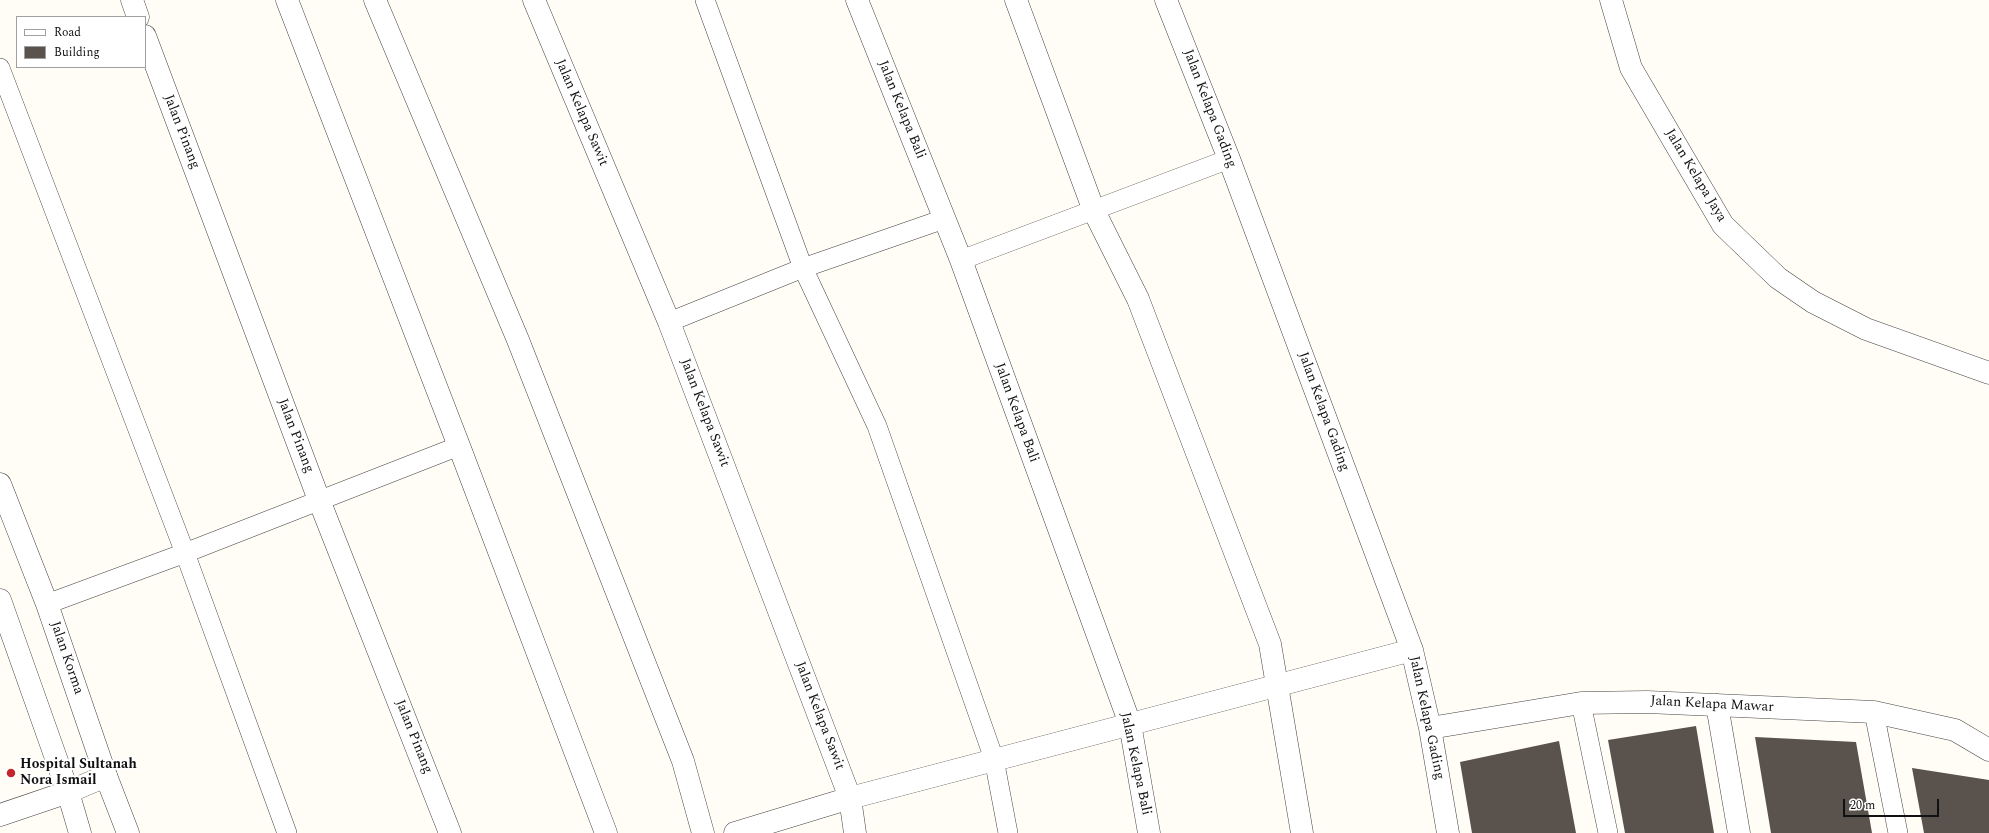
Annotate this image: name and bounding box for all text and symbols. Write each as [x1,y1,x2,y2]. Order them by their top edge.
legend [16,16,146,68]
text: Road [54,23,81,42]
text: Building [54,43,100,62]
street label: Jalan Kelapa Gading [1179,47,1239,171]
street label: Jalan Kelapa Sawit [551,57,611,169]
street label: Jalan Kelapa Bali [874,58,928,162]
street label: Jalan Pinang [159,92,203,172]
street label: Jalan Kelapa Jaya [1661,126,1729,226]
street label: Jalan Kelapa Gading [1294,350,1352,474]
street label: Jalan Kelapa Sawit [676,356,732,470]
street label: Jalan Kelapa Bali [990,361,1042,465]
street label: Jalan Pinang [273,396,317,476]
street label: Jalan Korma [46,619,86,697]
street label: Jalan Kelapa Gading [1405,655,1447,781]
street label: Jalan Kelapa Sawit [791,659,847,773]
street label: Jalan Kelapa Mawar [1650,693,1774,717]
street label: Jalan Pinang [391,698,435,776]
street label: Jalan Kelapa Bali [1116,711,1154,817]
place label: Hospital Sultanah Nora Ismail [20,757,137,790]
marker: Hospital Sultanah Nora Ismail [5,767,17,779]
scale bar [1845,791,1941,817]
text: 20 m [1850,796,1875,815]

